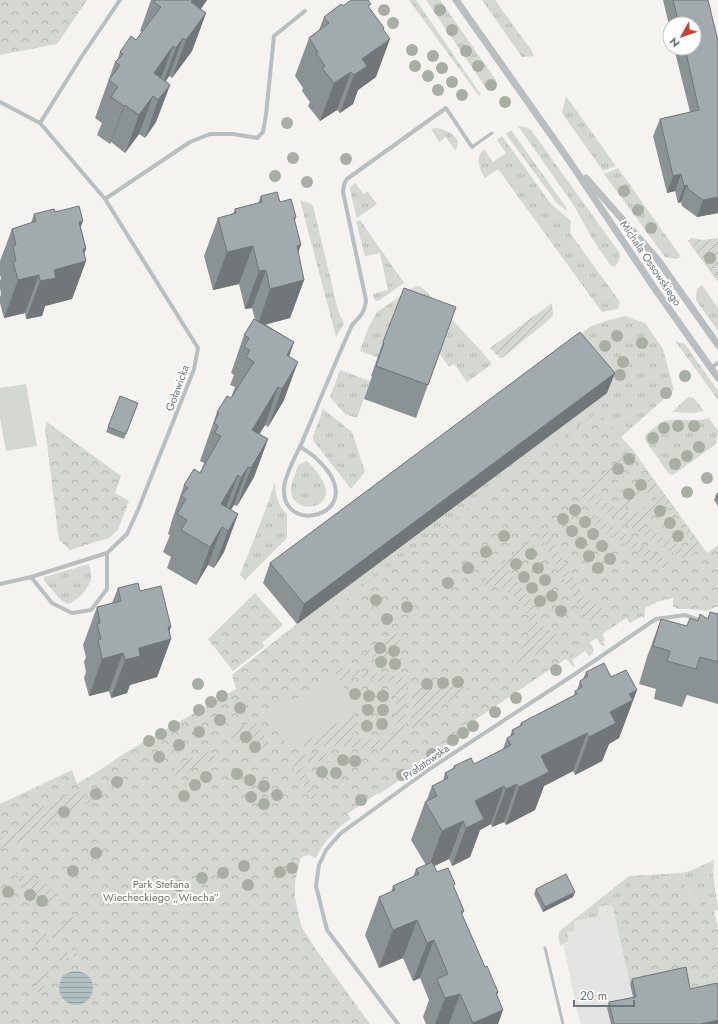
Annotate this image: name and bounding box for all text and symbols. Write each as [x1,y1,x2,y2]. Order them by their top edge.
north arrow [662,16,702,56]
text: N [665,34,683,51]
street label: Michała Ossowskiego [616,217,686,309]
street label: Goławicka [161,363,193,413]
street label: Prałatowska [400,740,452,784]
park label: Park Stefana Wiecheckiego „Wiecha” [103,876,219,905]
scale bar [574,982,634,1008]
text: 20 m [580,987,607,1005]

